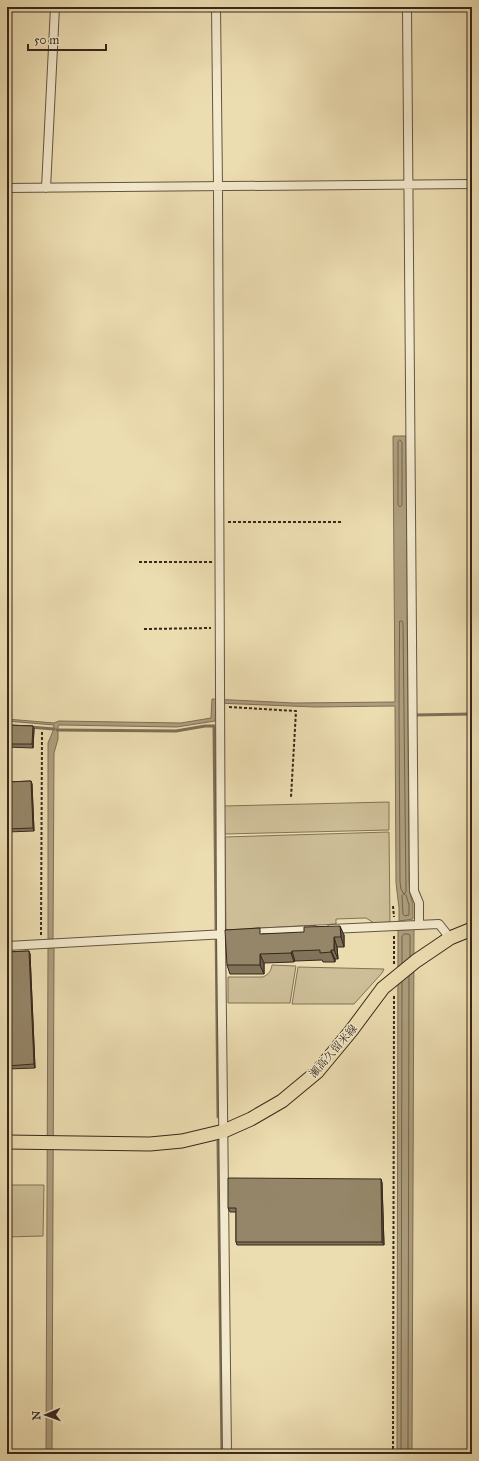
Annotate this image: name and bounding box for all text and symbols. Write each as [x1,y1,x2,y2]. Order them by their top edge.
scale bar [28,26,106,52]
text: 50 m [34,33,59,47]
street label: 瀬高久留米線 [307,1022,360,1080]
north arrow [26,1395,66,1435]
text: N [30,1410,43,1420]

